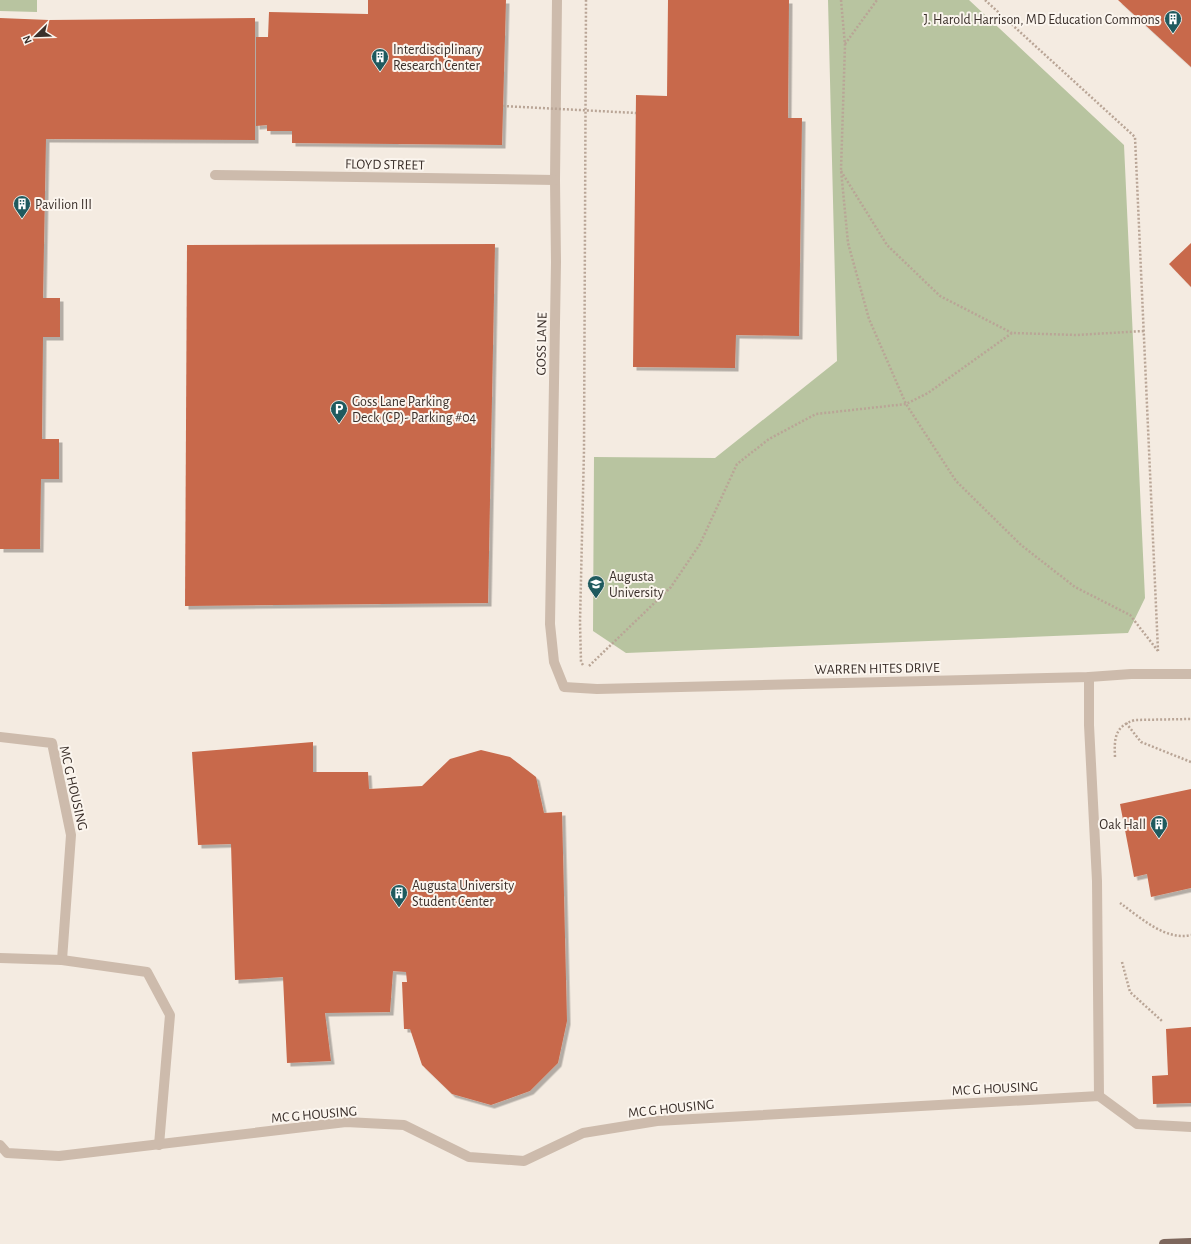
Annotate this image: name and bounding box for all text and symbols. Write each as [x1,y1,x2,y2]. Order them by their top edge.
building icon: J. Harold Harrison, MD Education Commons [1163,9,1183,34]
place label: J. Harold Harrison, MD Education Commons [924,13,1160,27]
north arrow [16,16,56,56]
text: N [21,34,34,45]
place label: Interdisciplinary Research Center [393,43,482,73]
building icon: Interdisciplinary Research Center [370,47,390,72]
street label: FLOYD STREET [345,157,425,173]
building icon: Pavilion III [12,194,32,219]
place label: Pavilion III [35,198,92,212]
street label: GOSS LANE [534,312,550,376]
place label: Goss Lane Parking Deck (CP)- Parking #04 [352,395,477,425]
parking icon: Goss Lane Parking Deck (CP)- Parking #04 [329,399,349,424]
place label: Augusta University [609,570,664,600]
school or university icon: Augusta University [586,574,606,599]
street label: WARREN HITES DRIVE [814,661,940,677]
street label: MC G HOUSING [56,745,90,832]
building icon: Oak Hall [1149,814,1169,839]
place label: Oak Hall [1099,818,1146,832]
place label: Augusta University Student Center [412,879,514,909]
building icon: Augusta University Student Center [389,883,409,908]
street label: MC G HOUSING [952,1080,1039,1098]
street label: MC G HOUSING [627,1098,715,1120]
street label: MC G HOUSING [270,1104,358,1126]

